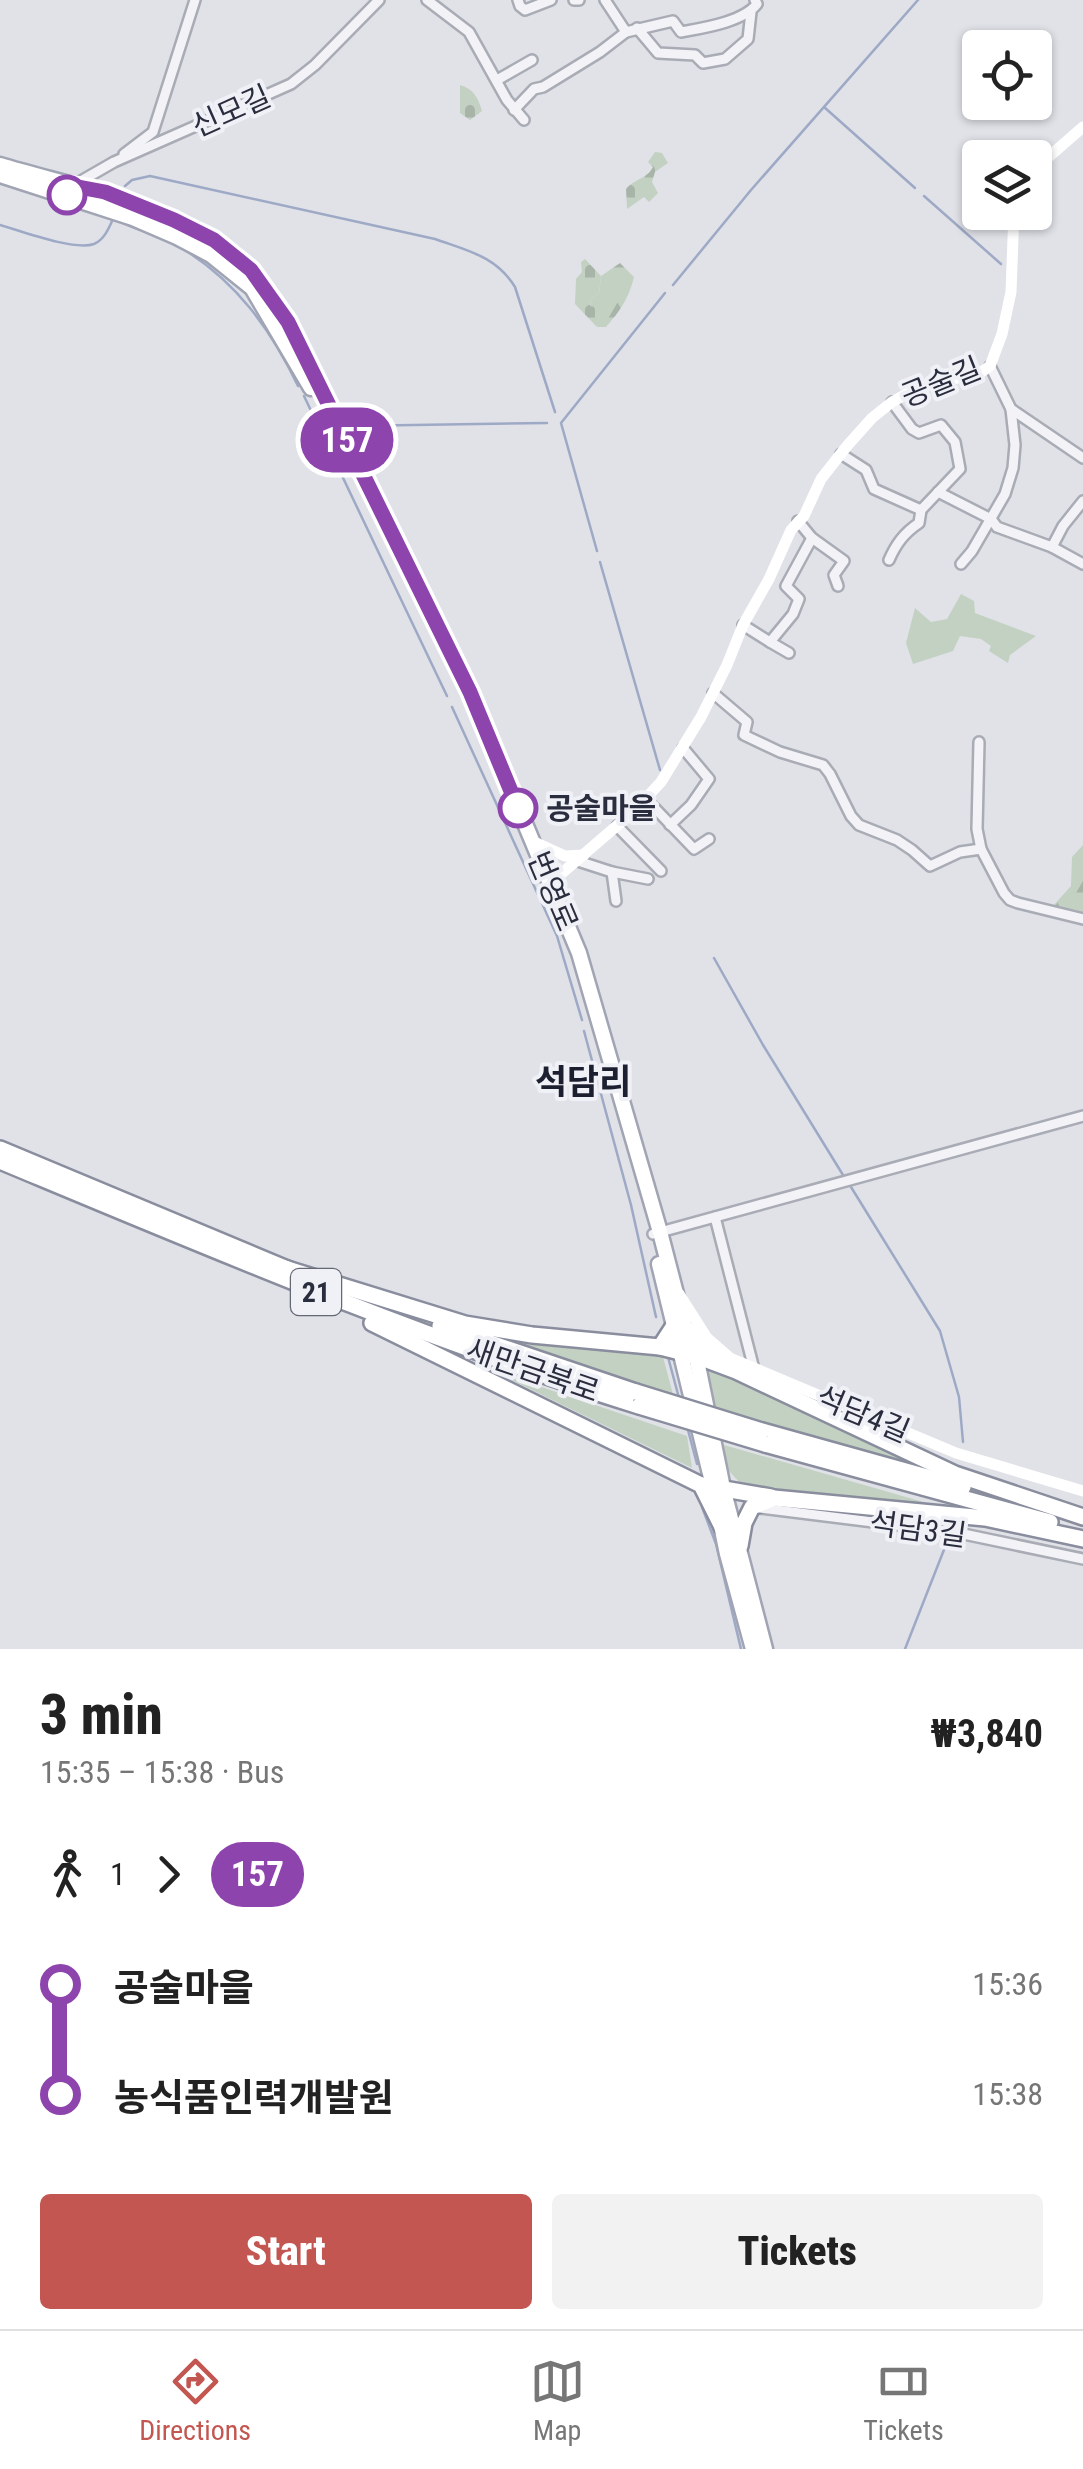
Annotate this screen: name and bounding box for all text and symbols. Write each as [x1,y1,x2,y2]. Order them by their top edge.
map controls [962,30,1052,230]
button: locate [962,30,1052,120]
street label: 신모길 [186,78,276,144]
button: layers [962,140,1052,230]
unlabelled marker [48,176,86,214]
street label: 공술길 [896,350,986,414]
line badge: 157 [290,408,404,472]
text: 157 [320,420,374,461]
marker: 공술마을 [499,789,537,827]
place label: 공술마을 [546,791,656,826]
street label: 번영로 [521,846,585,936]
district label: 석담리 [535,1062,631,1103]
road number: 21 [291,1269,341,1315]
street label: 새만금북로 [462,1331,604,1409]
street label: 석담4길 [811,1379,915,1449]
street label: 석담3길 [867,1505,969,1553]
text: 3 min [40,1683,163,1747]
text: ₩3,840 [930,1712,1043,1756]
text: 15:35 – 15:38 · Bus [40,1753,284,1791]
icon: walk [40,1847,95,1902]
icon: forward [141,1847,196,1902]
text: 157 [231,1854,284,1895]
text: 1 [110,1855,126,1893]
text: 15:36 [972,1965,1043,2003]
text: 공술마을 [114,1966,254,2010]
text: 15:38 [972,2075,1043,2113]
text: 농식품인력개발원 [114,2076,394,2120]
button: Start [40,2194,532,2309]
button: Tickets [552,2194,1043,2309]
tab: Directions [139,2354,251,2447]
tab: Map [530,2354,585,2447]
tab: Tickets [863,2354,944,2447]

